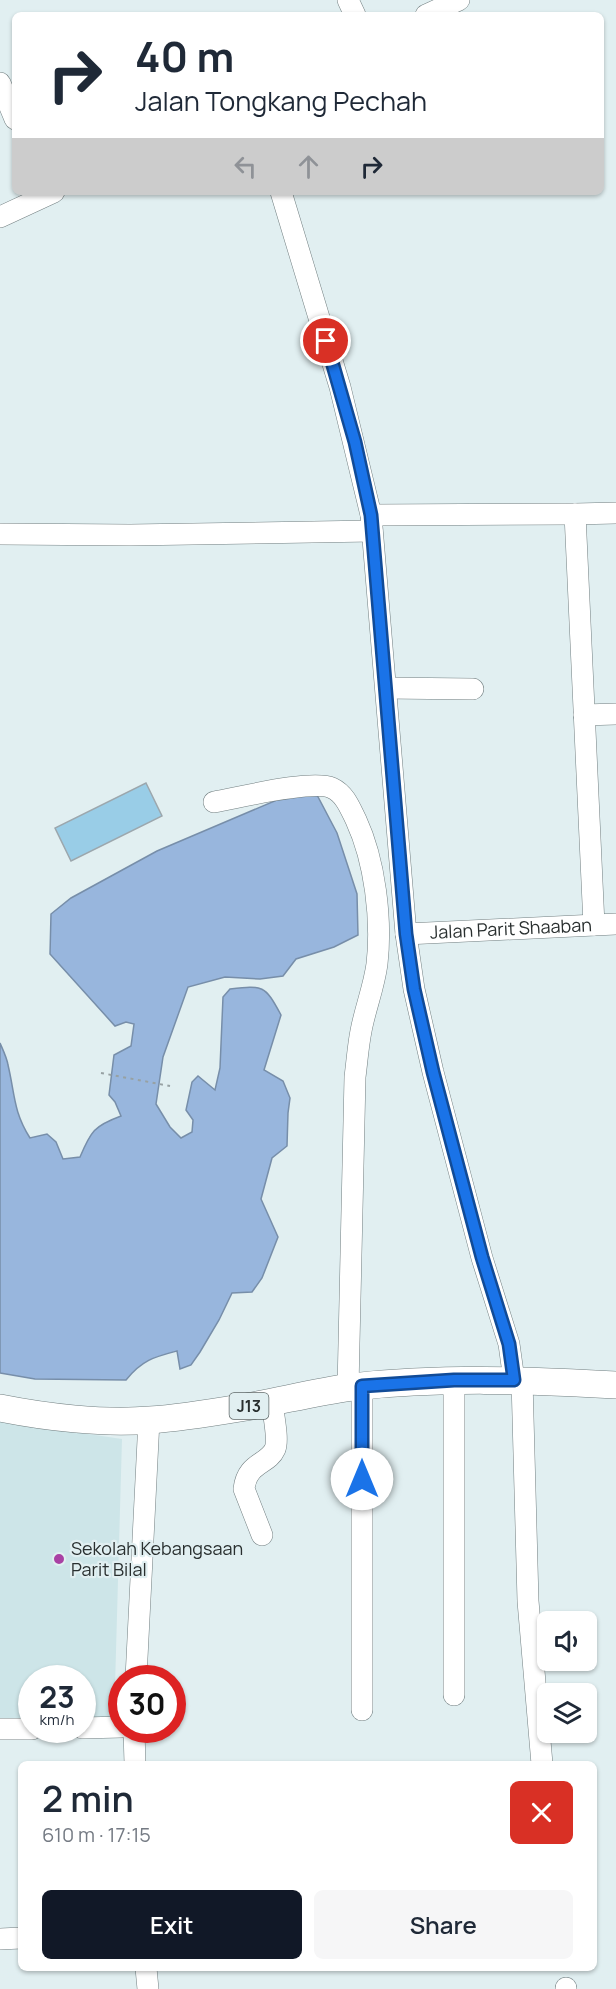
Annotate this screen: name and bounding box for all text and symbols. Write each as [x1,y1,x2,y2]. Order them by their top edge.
text: 40 m [135,27,234,85]
icon: right [36,36,114,114]
text: Jalan Tongkang Pechah [135,82,427,119]
icon: left [229,150,262,183]
icon: ahead [292,150,325,183]
icon: right [355,150,388,183]
pin [300,315,351,366]
icon: arrive [309,324,342,357]
street label: Jalan Parit Shaaban [429,912,592,944]
road number: J13 [230,1393,268,1419]
position arrow [330,1447,394,1511]
place label: Sekolah Kebangsaan Parit Bilal [71,1536,243,1581]
marker: Sekolah Kebangsaan Parit Bilal [52,1552,66,1566]
map controls [537,1611,597,1743]
button: sound [537,1611,597,1671]
speed limit sign: 30 [108,1665,186,1743]
text: 23 [39,1676,75,1717]
button: layers [537,1683,597,1743]
text: km/h [40,1709,74,1730]
text: 2 min [42,1774,134,1823]
button: close [510,1781,573,1844]
text: 610 m · 17:15 [42,1821,151,1848]
button: Exit [42,1890,302,1959]
button: Share [314,1890,573,1959]

